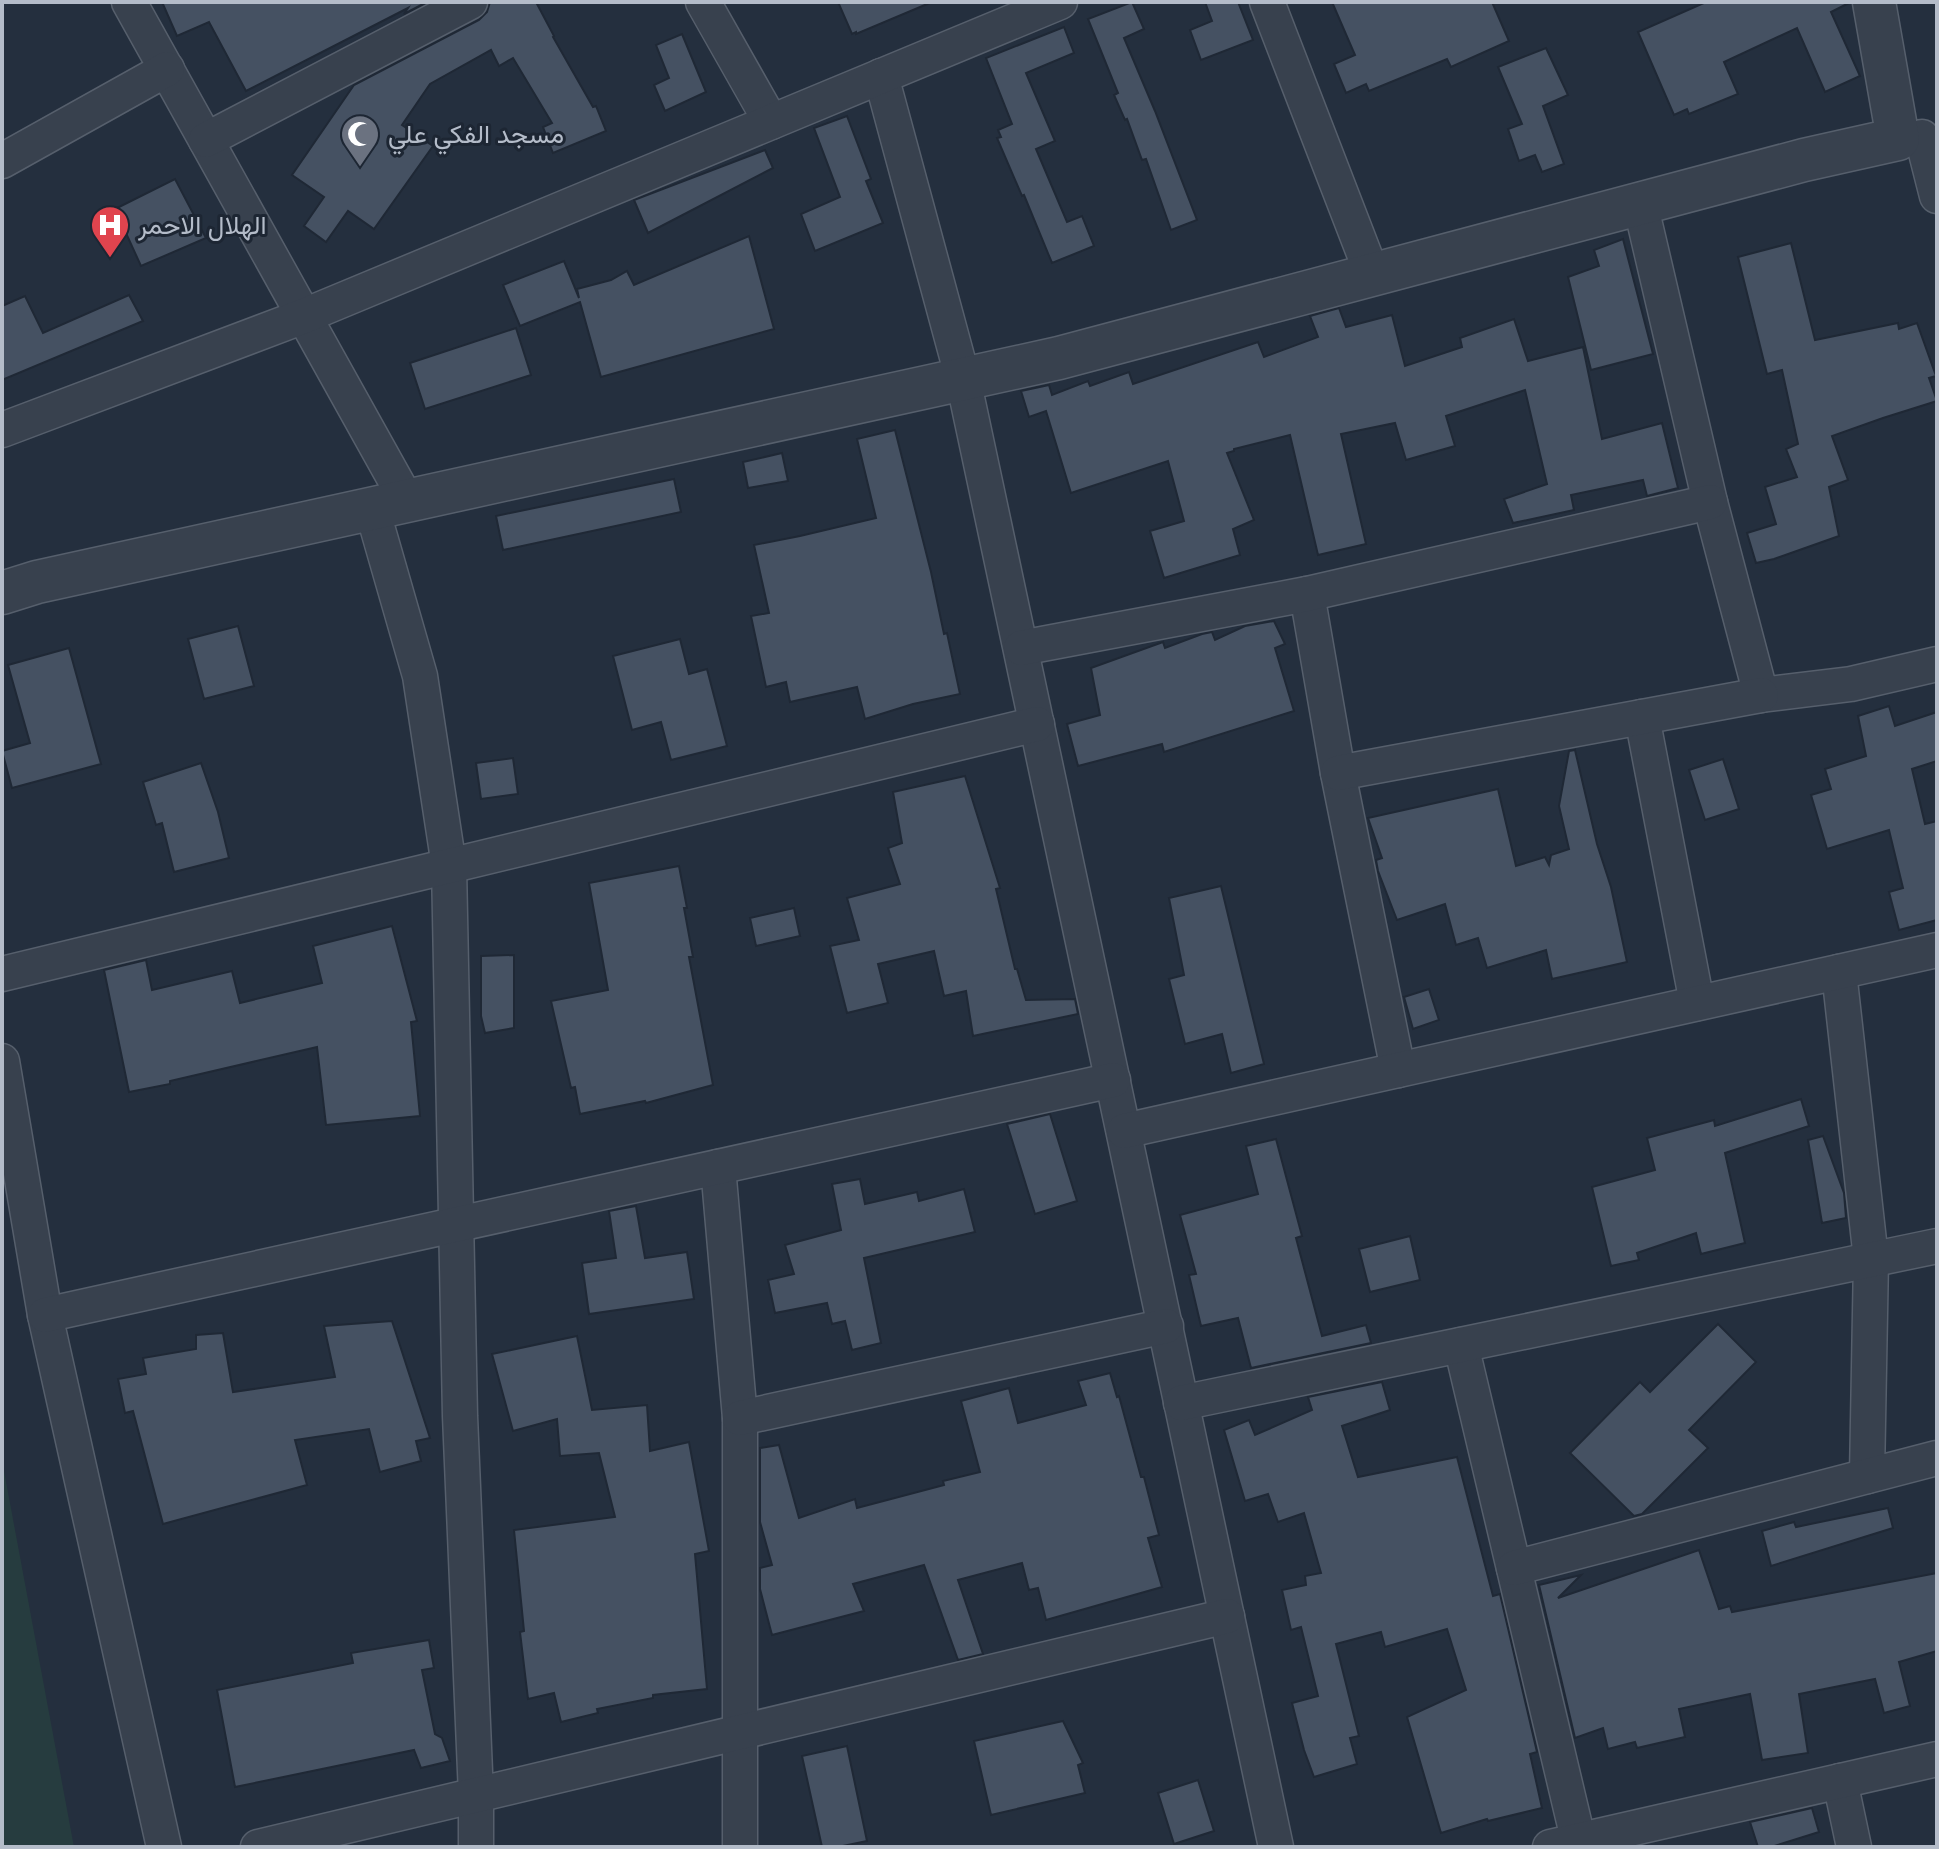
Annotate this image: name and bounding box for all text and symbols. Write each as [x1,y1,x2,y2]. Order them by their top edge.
mosque icon: مسجد الفكي علي [339,113,381,168]
place label: مسجد الفكي علي [388,117,564,155]
hospital icon: الهلال الاحمر [89,204,131,259]
place label: الهلال الاحمر [137,208,267,243]

